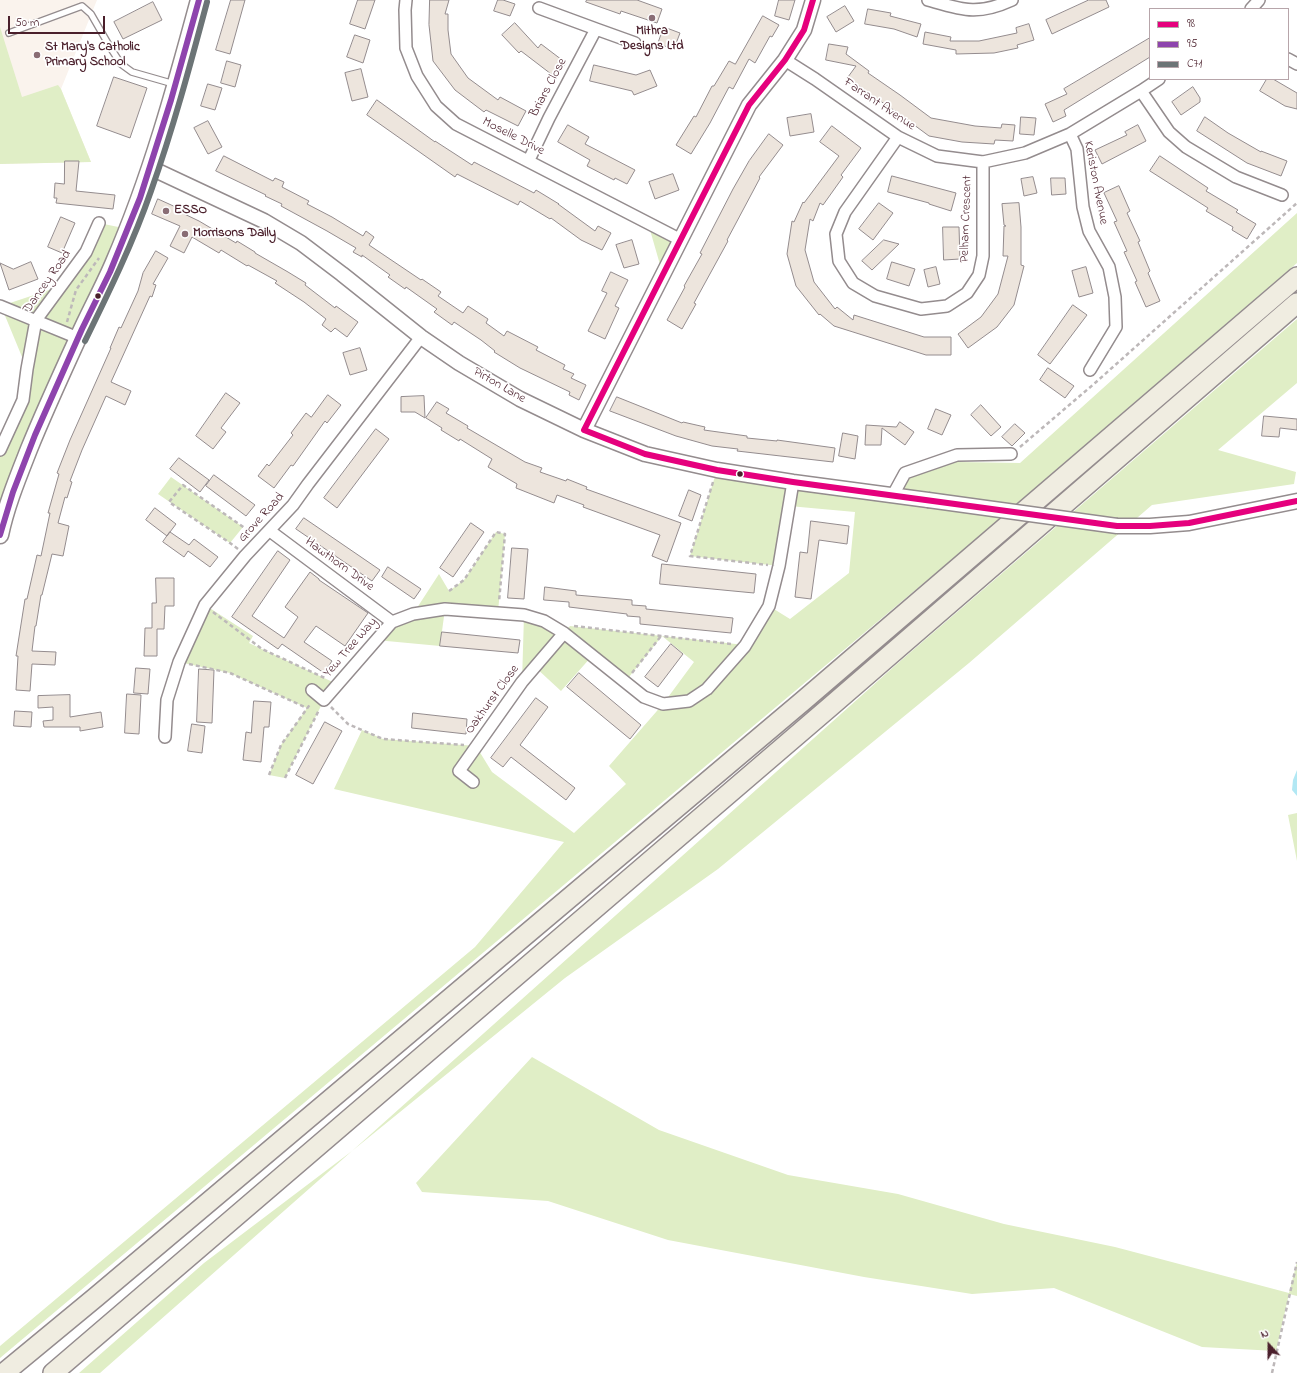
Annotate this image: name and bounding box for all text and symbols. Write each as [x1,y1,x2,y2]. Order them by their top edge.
scale bar [10,8,107,34]
legend [1149,8,1289,80]
marker: Mithra Designs Ltd [647,13,657,23]
text: 50 m [15,14,39,32]
text: 98 [1187,15,1195,33]
place label: Mithra Designs Ltd [621,24,683,55]
text: 95 [1187,35,1197,53]
place label: St Mary's Catholic Primary School [45,40,140,71]
marker: St Mary's Catholic Primary School [32,50,42,60]
text: C71 [1187,55,1202,73]
street label: Briars Close [527,56,571,120]
street label: Farrant Avenue [840,75,918,135]
street label: Moselle Drive [479,115,547,159]
street label: Keriston Avenue [1079,140,1111,226]
street label: Pelham Crescent [958,175,976,263]
place label: ESSO [174,203,207,219]
marker: ESSO [161,206,171,216]
place label: Morrisons Daily [193,226,276,242]
marker: Morrisons Daily [180,229,190,239]
street label: Dancey Road [21,247,75,317]
unlabelled marker [93,291,103,301]
street label: Pirton Lane [470,365,528,407]
unlabelled marker [735,469,745,479]
street label: Grove Road [236,490,288,546]
street label: Hawthorn Drive [302,535,376,595]
street label: Yew Tree Way [321,615,381,681]
street label: Oakhurst Close [463,662,523,738]
north arrow [1249,1325,1289,1365]
text: N [1258,1325,1271,1343]

